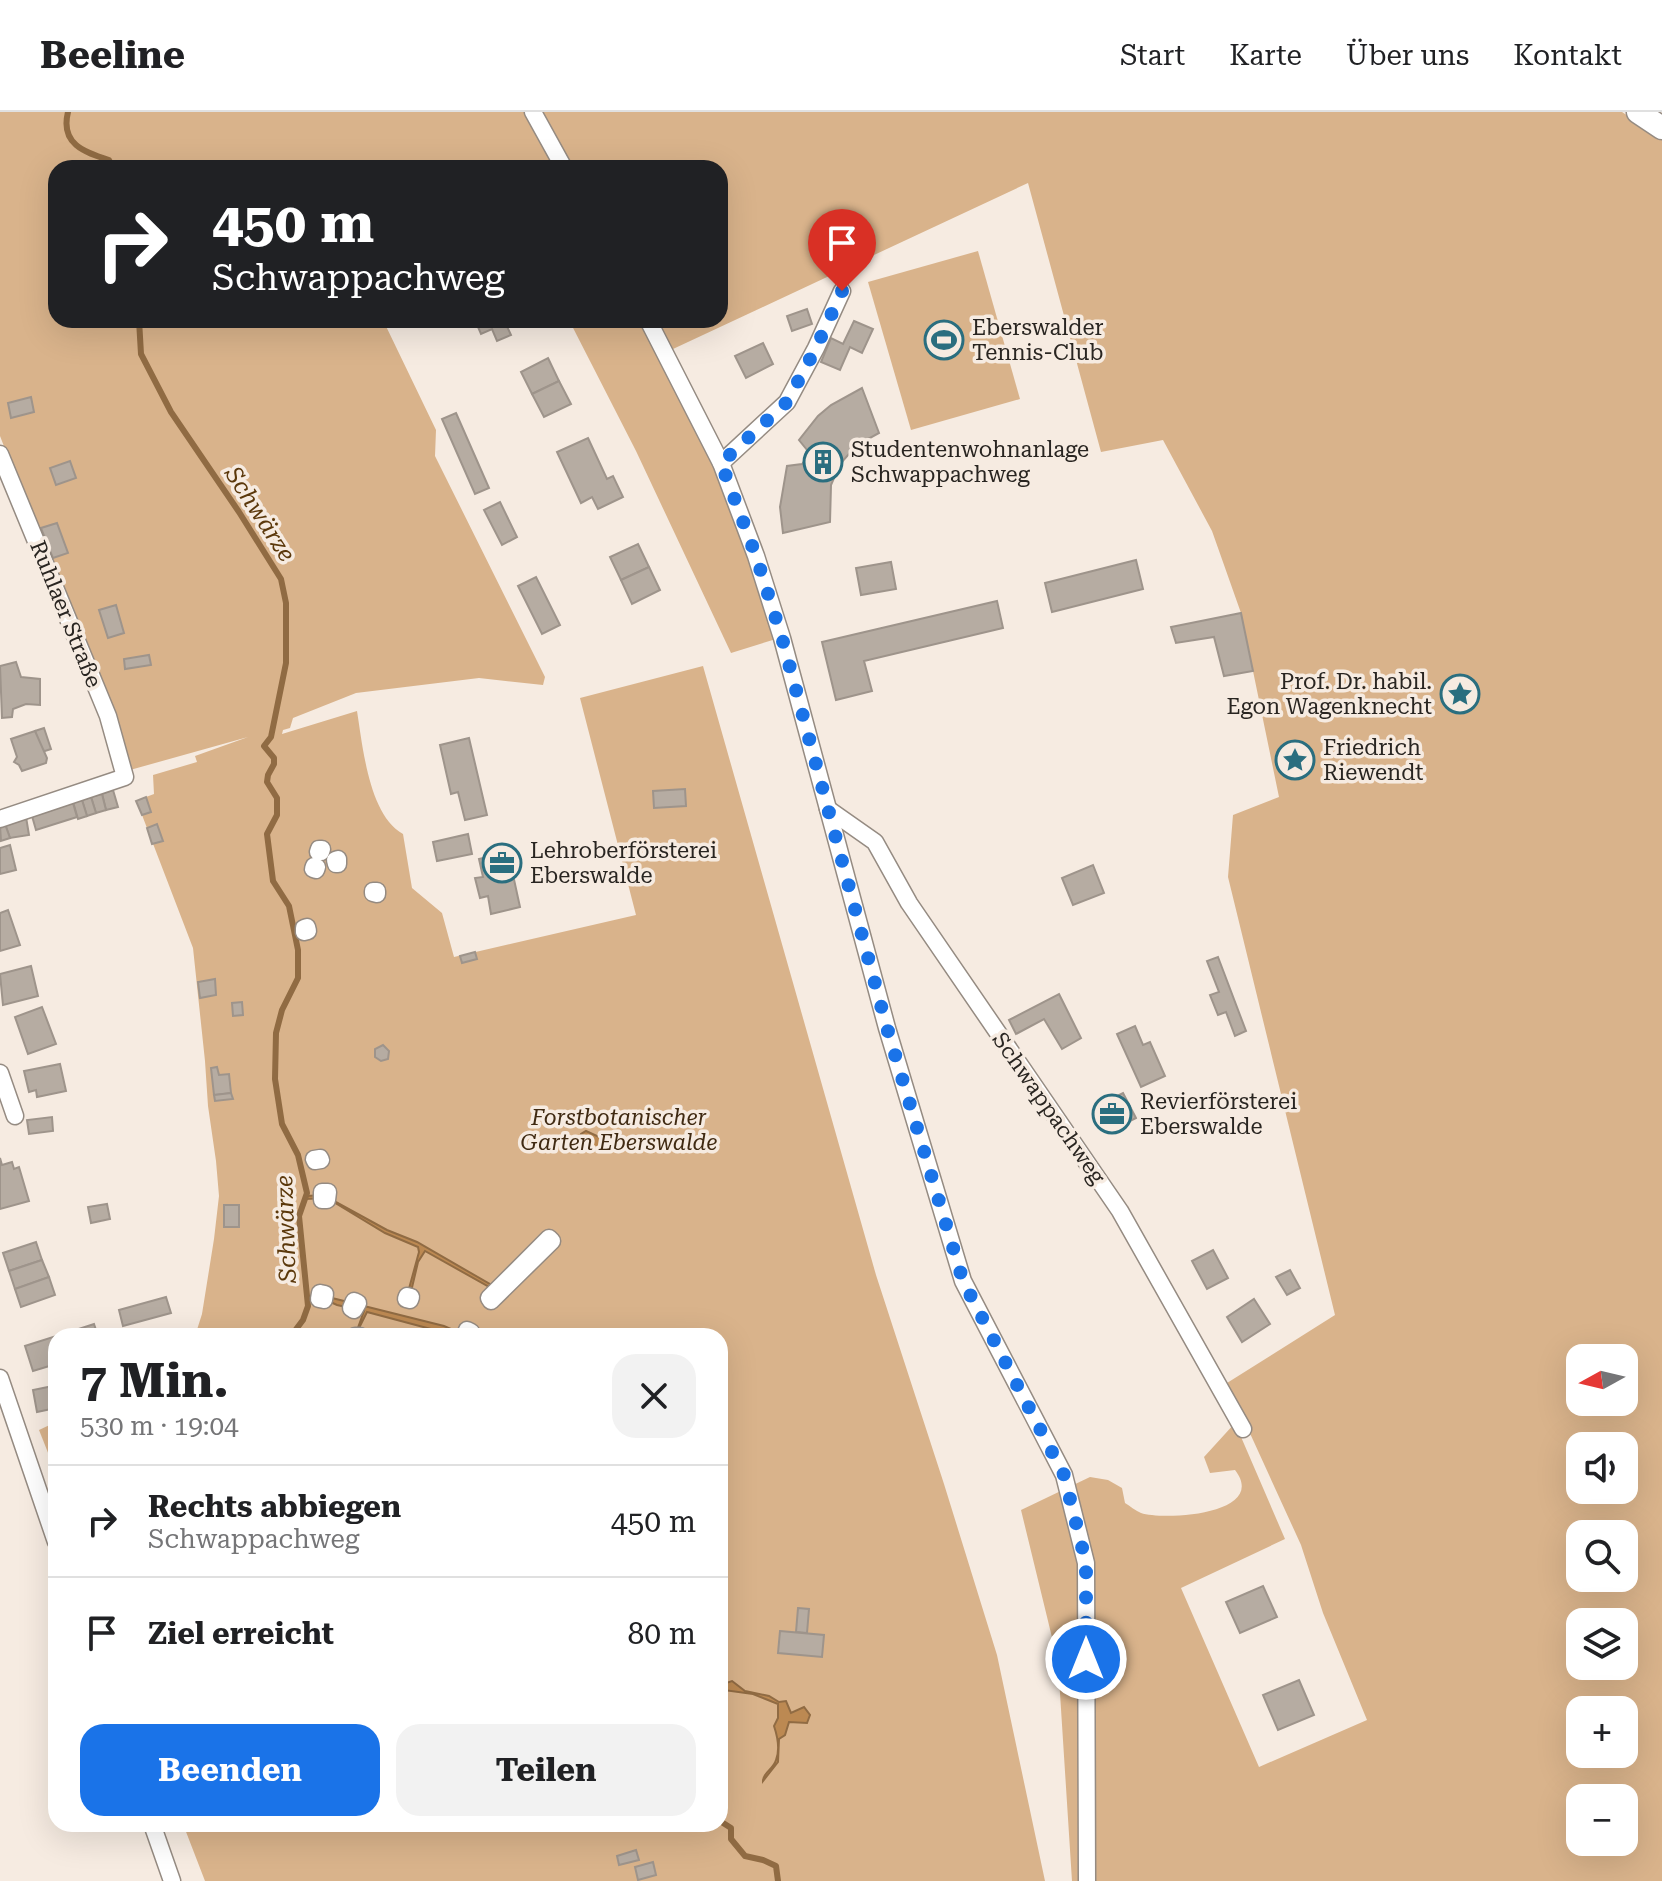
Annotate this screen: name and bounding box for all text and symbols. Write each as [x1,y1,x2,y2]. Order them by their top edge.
text: Beeline [40,33,185,77]
text: Start [1120,39,1185,72]
text: Karte [1229,39,1302,72]
text: Über uns [1346,39,1469,72]
text: Kontakt [1513,39,1622,72]
text: 450 m [212,190,374,256]
icon: right [80,192,184,296]
pin [808,209,876,291]
icon: arrive [820,221,864,265]
text: Schwappachweg [212,257,505,299]
place label: Eberswalder Tennis-Club [972,315,1104,365]
sports icon: Eberswalder Tennis-Club [923,319,965,361]
place label: Studentenwohnanlage Schwappachweg [851,437,1089,487]
building icon: Studentenwohnanlage Schwappachweg [802,441,844,483]
water label: Schwärze [218,460,301,567]
street label: Ruhlaer Straße [25,537,107,691]
place label: Prof. Dr. habil. Egon Wagenknecht [1226,669,1432,719]
place icon: Prof. Dr. habil. Egon Wagenknecht [1439,673,1481,715]
place label: Friedrich Riewendt [1323,735,1424,785]
place icon: Friedrich Riewendt [1274,739,1316,781]
place label: Lehroberförsterei Eberswalde [530,838,717,888]
office icon: Lehroberförsterei Eberswalde [481,842,523,884]
street label: Schwappachweg [987,1028,1111,1189]
place label: Revierförsterei Eberswalde [1140,1089,1297,1139]
office icon: Revierförsterei Eberswalde [1091,1093,1133,1135]
park label: Forstbotanischer Garten Eberswalde [521,1105,717,1155]
water label: Schwärze [270,1175,302,1284]
north arrow [1566,1344,1638,1416]
map controls [1566,1344,1638,1856]
text: 7 Min. [80,1353,229,1409]
button: close [612,1354,696,1438]
text: 530 m · 19:04 [80,1411,239,1441]
button: sound [1566,1432,1638,1504]
text: Rechts abbiegen [148,1489,401,1524]
icon: right [80,1499,124,1543]
text: 450 m [611,1504,696,1539]
button: search [1566,1520,1638,1592]
text: Schwappachweg [148,1524,359,1554]
button: layers [1566,1608,1638,1680]
icon: arrive [80,1611,124,1655]
text: Ziel erreicht [148,1616,334,1651]
text: 80 m [627,1616,696,1651]
position arrow [1044,1617,1128,1701]
button: + [1566,1696,1638,1768]
button: Beenden [80,1724,380,1816]
button: Teilen [396,1724,696,1816]
button: − [1566,1784,1638,1856]

